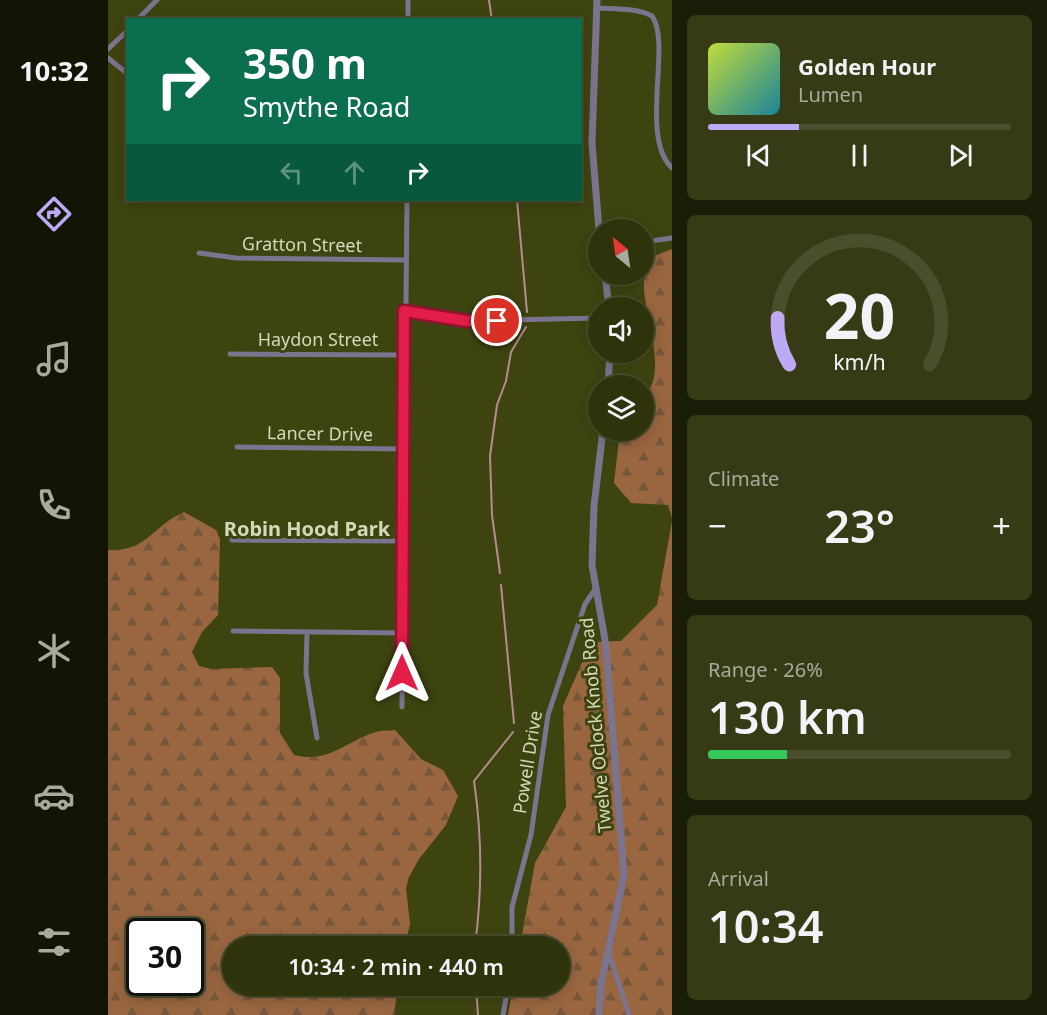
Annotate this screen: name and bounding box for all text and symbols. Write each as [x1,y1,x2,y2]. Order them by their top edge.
text: 350 m [243,34,367,91]
icon: right [144,42,222,120]
text: Golden Hour [798,51,936,81]
text: 10:32 [19,52,89,89]
text: Lumen [798,81,863,108]
text: Smythe Road [243,88,410,125]
icon: previous [742,139,775,172]
icon: pause [843,139,876,172]
icon: next [944,139,977,172]
icon: left [275,156,308,189]
icon: ahead [338,156,371,189]
icon: right [401,156,434,189]
icon: directions [33,193,75,235]
north arrow [588,219,654,285]
map controls [588,219,654,441]
street label: Gratton Street [242,231,363,257]
text: 20 [824,272,895,357]
pin [471,295,522,346]
button: sound [588,297,654,363]
icon: arrive [480,304,513,337]
street label: Haydon Street [258,327,379,351]
icon: music [33,338,75,380]
text: km/h [833,347,886,376]
button: layers [588,375,654,441]
street label: Lancer Drive [267,420,373,446]
text: Climate [708,465,779,492]
icon: phone [33,484,75,526]
text: 23° [824,495,895,556]
text: − [708,503,727,548]
text: + [992,503,1011,548]
district label: Robin Hood Park [224,515,391,542]
street label: Twelve Oclock Knob Road [574,616,616,834]
icon: climate [33,630,75,672]
position arrow [370,641,434,705]
text: Range · 26% [708,656,823,683]
text: 130 km [708,686,867,747]
street label: Powell Drive [507,709,547,815]
icon: car [33,775,75,817]
text: Arrival [708,865,769,892]
text: 10:34 [708,895,823,956]
speed limit sign: 30 [126,918,204,996]
icon: filters [33,921,75,963]
text: 10:34 · 2 min · 440 m [288,951,504,981]

